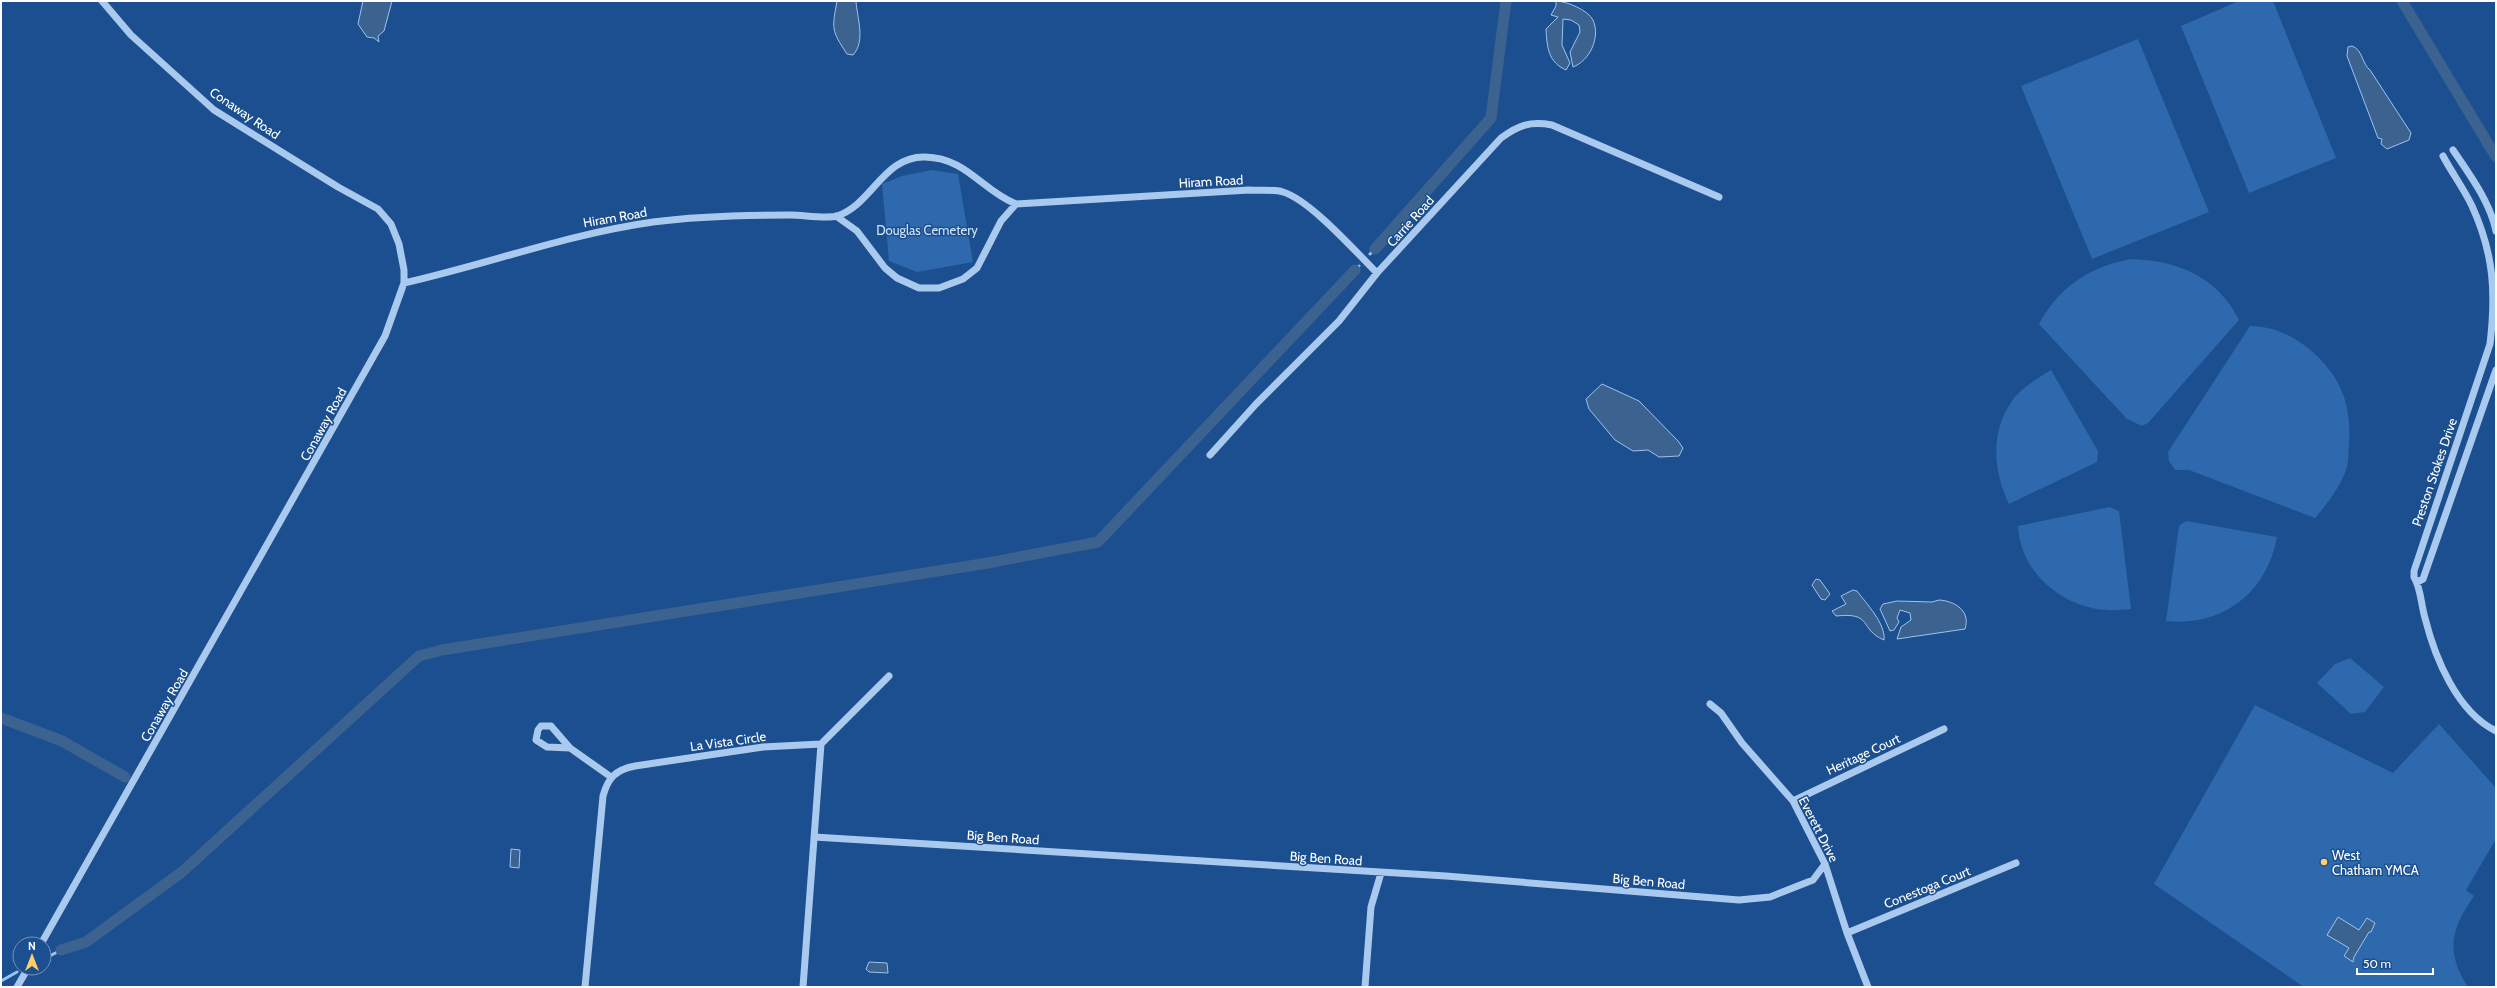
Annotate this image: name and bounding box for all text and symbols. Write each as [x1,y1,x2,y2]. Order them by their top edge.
street label: Conaway Road [207,84,283,142]
street label: Hiram Road [1178,171,1244,191]
street label: Carrie Road [1383,192,1437,250]
street label: Hiram Road [582,204,648,230]
park label: Douglas Cemetery [876,222,978,238]
street label: Conaway Road [296,385,350,463]
street label: Preston Stokes Drive [2408,415,2460,528]
street label: Conaway Road [137,666,191,744]
street label: La Vista Circle [689,728,767,754]
street label: Heritage Court [1824,730,1903,778]
street label: Everett Drive [1796,794,1842,865]
street label: Big Ben Road [966,826,1040,848]
street label: Big Ben Road [1289,847,1363,869]
place label: West Chatham YMCA [2332,847,2419,878]
marker: West Chatham YMCA [2319,857,2329,867]
street label: Conestoga Court [1881,862,1973,912]
street label: Big Ben Road [1612,870,1686,892]
north arrow [12,936,52,976]
text: N [28,939,36,953]
scale bar [2357,950,2433,976]
text: 50 m [2363,956,2391,971]

